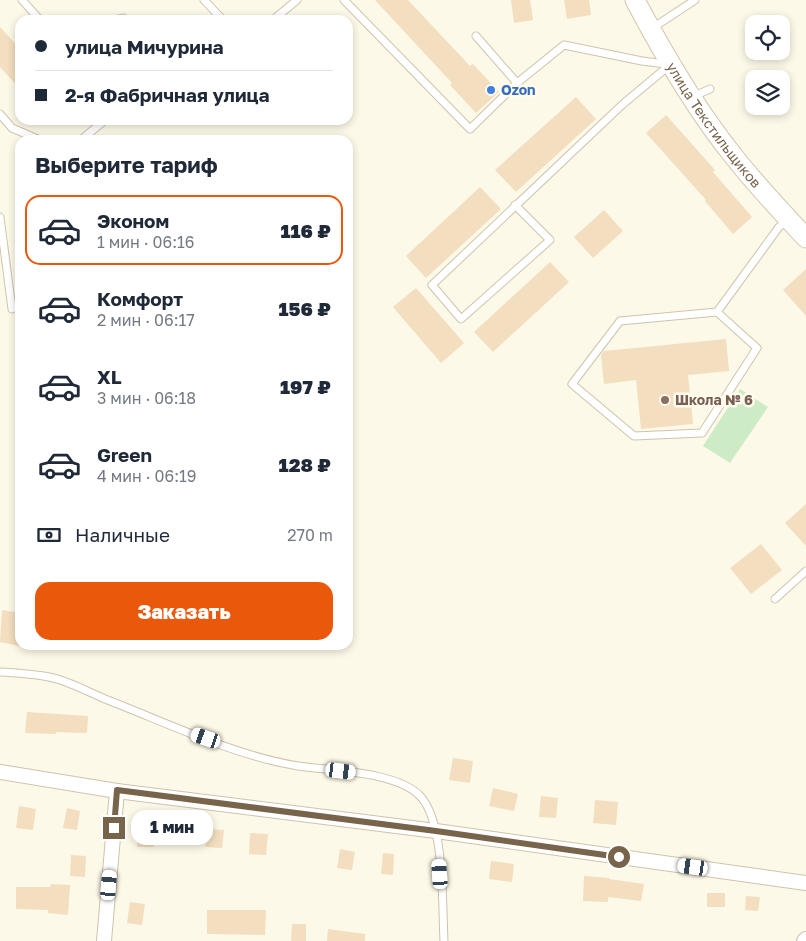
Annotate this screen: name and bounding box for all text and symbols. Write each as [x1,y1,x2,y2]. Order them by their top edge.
map controls [745,15,790,115]
button: locate [745,15,790,60]
text: улица Мичурина [65,35,224,58]
street label: улица Текстильщиков [663,59,765,191]
button: layers [745,70,790,115]
place label: Ozon [501,81,536,98]
text: 2-я Фабричная улица [65,83,270,106]
marker: Ozon [485,84,497,96]
text: Выберите тариф [35,151,218,178]
icon: car [37,208,82,253]
text: Эконом [97,209,169,232]
text: 116 ₽ [280,219,331,242]
text: 1 мин · 06:16 [97,232,194,252]
icon: car [37,286,82,331]
text: Комфорт [97,287,183,310]
text: 156 ₽ [279,297,331,320]
text: 2 мин · 06:17 [97,310,195,330]
icon: car [37,364,82,409]
text: XL [97,365,122,388]
text: 197 ₽ [280,375,331,398]
text: 3 мин · 06:18 [97,388,196,408]
place label: Школа № 6 [675,391,753,408]
marker: Школа № 6 [659,394,671,406]
icon: car [37,442,82,487]
text: Green [97,443,152,466]
text: 128 ₽ [279,453,331,476]
text: 4 мин · 06:19 [97,466,196,486]
icon: cash [35,521,63,549]
text: Наличные [75,523,170,546]
text: 270 m [287,525,333,545]
button: Заказать [35,582,333,640]
car [189,726,222,750]
car [325,762,356,780]
callout: 1 мин [132,810,214,846]
route end [103,817,125,839]
text: 1 мин [150,817,194,837]
route start [608,846,630,868]
car [677,857,708,877]
car [431,859,448,889]
car [100,869,117,901]

